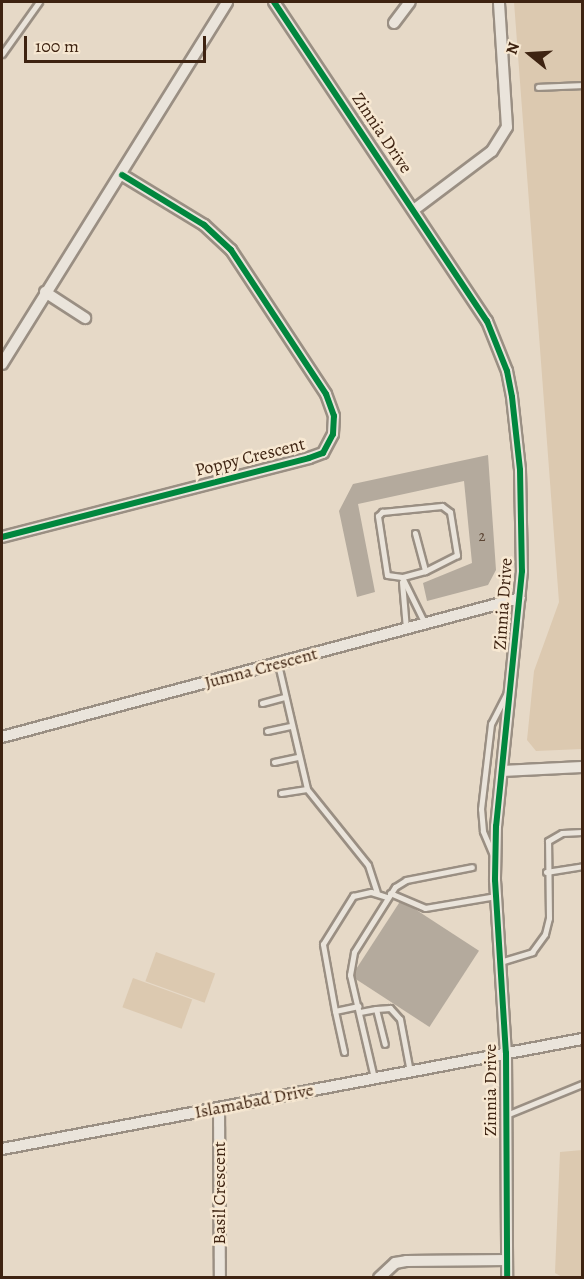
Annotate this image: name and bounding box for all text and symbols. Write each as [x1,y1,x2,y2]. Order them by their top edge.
scale bar [27,24,208,62]
north arrow [500,24,560,84]
text: 100 m [35,34,79,58]
text: N [501,39,525,57]
street label: Zinnia Drive [347,89,417,177]
street label: Poppy Crescent [193,433,307,481]
house number: 2 [478,528,486,546]
street label: Zinnia Drive [489,557,517,651]
street label: Jumna Crescent [202,643,320,693]
street label: Zinnia Drive [479,1044,501,1136]
street label: Islamabad Drive [193,1079,315,1123]
street label: Basil Crescent [208,1141,230,1245]

